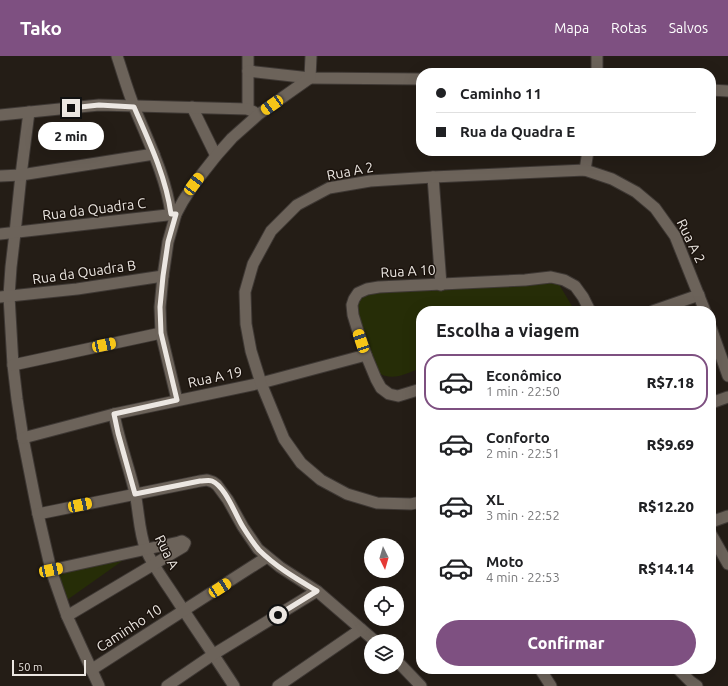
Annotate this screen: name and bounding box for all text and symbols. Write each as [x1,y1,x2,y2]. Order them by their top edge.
text: Tako [20,17,62,39]
text: Mapa [554,20,589,36]
text: Rotas [611,20,647,36]
text: Salvos [669,20,708,36]
text: Caminho 11 [460,85,542,102]
car [259,93,285,117]
route end [62,99,80,117]
callout: 2 min [38,122,104,150]
text: Rua da Quadra E [460,123,575,140]
text: 2 min [54,129,88,143]
street label: Rua A 2 [325,159,375,183]
car [182,171,206,197]
street label: Rua da Quadra C [41,195,147,223]
street label: Rua A 2 [673,216,709,266]
street label: Rua da Quadra B [31,257,137,287]
street label: Rua A 10 [380,262,436,280]
text: Escolha a viagem [436,320,580,340]
car [351,328,371,354]
car [91,337,117,353]
street label: Rua A 19 [186,363,244,391]
icon: car [438,364,474,400]
text: Econômico [486,367,562,384]
text: R$7.18 [646,374,694,391]
text: 1 min · 22:50 [486,384,560,398]
icon: car [438,426,474,462]
text: Conforto [486,429,550,446]
text: R$9.69 [646,436,694,453]
text: 2 min · 22:51 [486,446,560,460]
icon: car [438,488,474,524]
text: XL [486,491,504,508]
car [67,497,93,513]
text: R$12.20 [638,498,694,515]
text: 3 min · 22:52 [486,508,560,522]
street label: Rua A [152,532,182,572]
north arrow [364,538,404,578]
map controls [364,538,404,674]
icon: car [438,550,474,586]
text: Moto [486,553,524,570]
text: R$14.14 [638,560,694,577]
car [38,562,64,578]
text: 4 min · 22:53 [486,570,560,584]
car [207,576,233,600]
button: locate [364,586,404,626]
street label: Caminho 10 [93,601,165,655]
route start [269,606,287,624]
button: Confirmar [436,620,696,666]
button: layers [364,634,404,674]
scale bar [12,658,86,677]
text: 50 m [18,661,42,673]

